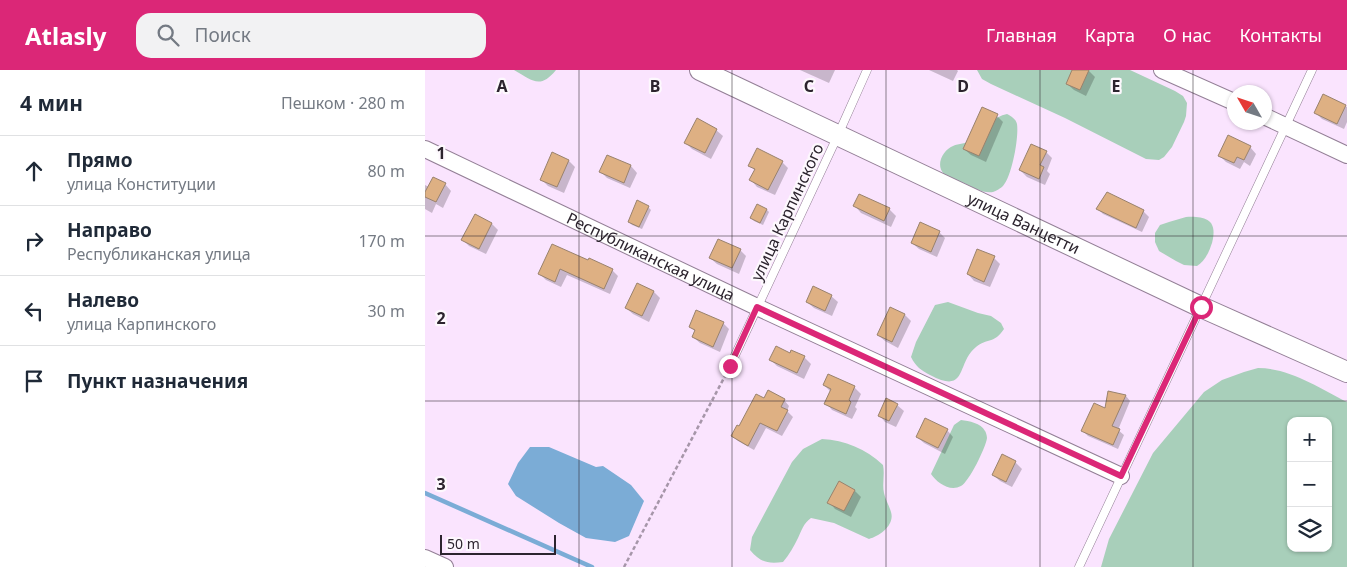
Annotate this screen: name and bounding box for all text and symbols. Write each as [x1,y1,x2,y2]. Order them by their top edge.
search box [136,13,486,58]
text: Atlasly [25,19,106,52]
icon: search [154,21,182,49]
text: Поиск [194,22,251,48]
text: Главная [986,23,1057,47]
text: Карта [1085,23,1135,47]
text: О нас [1163,23,1211,47]
text: Контакты [1239,23,1322,47]
text: A [496,75,508,97]
text: B [650,75,660,97]
text: C [804,75,814,97]
text: D [957,75,969,97]
text: E [1112,75,1121,97]
north arrow [1227,85,1272,130]
text: 4 мин [20,89,83,117]
text: Пешком · 280 m [281,92,405,114]
street label: улица Карпинского [745,140,829,284]
text: 1 [436,142,446,164]
text: Прямо [67,147,133,173]
icon: ahead [20,157,48,185]
text: 80 m [368,160,405,182]
text: улица Конституции [67,173,216,195]
street label: улица Ванцетти [964,187,1083,259]
street label: Республиканская улица [563,207,738,306]
text: Направо [67,217,152,243]
icon: right [20,227,48,255]
text: 170 m [358,230,405,252]
text: Республиканская улица [67,243,251,265]
text: Налево [67,287,139,313]
route start [1190,296,1213,319]
icon: left [20,297,48,325]
text: 30 m [368,300,405,322]
text: 2 [436,307,446,329]
text: улица Карпинского [67,313,216,335]
route end [719,355,742,378]
icon: arrive [20,367,48,395]
text: Пункт назначения [67,368,248,394]
map controls [1287,417,1332,552]
button: + [1287,417,1332,462]
button: − [1287,462,1332,507]
text: 3 [436,473,446,495]
button: layers [1287,507,1332,552]
scale bar [440,532,556,555]
text: 50 m [447,534,480,553]

